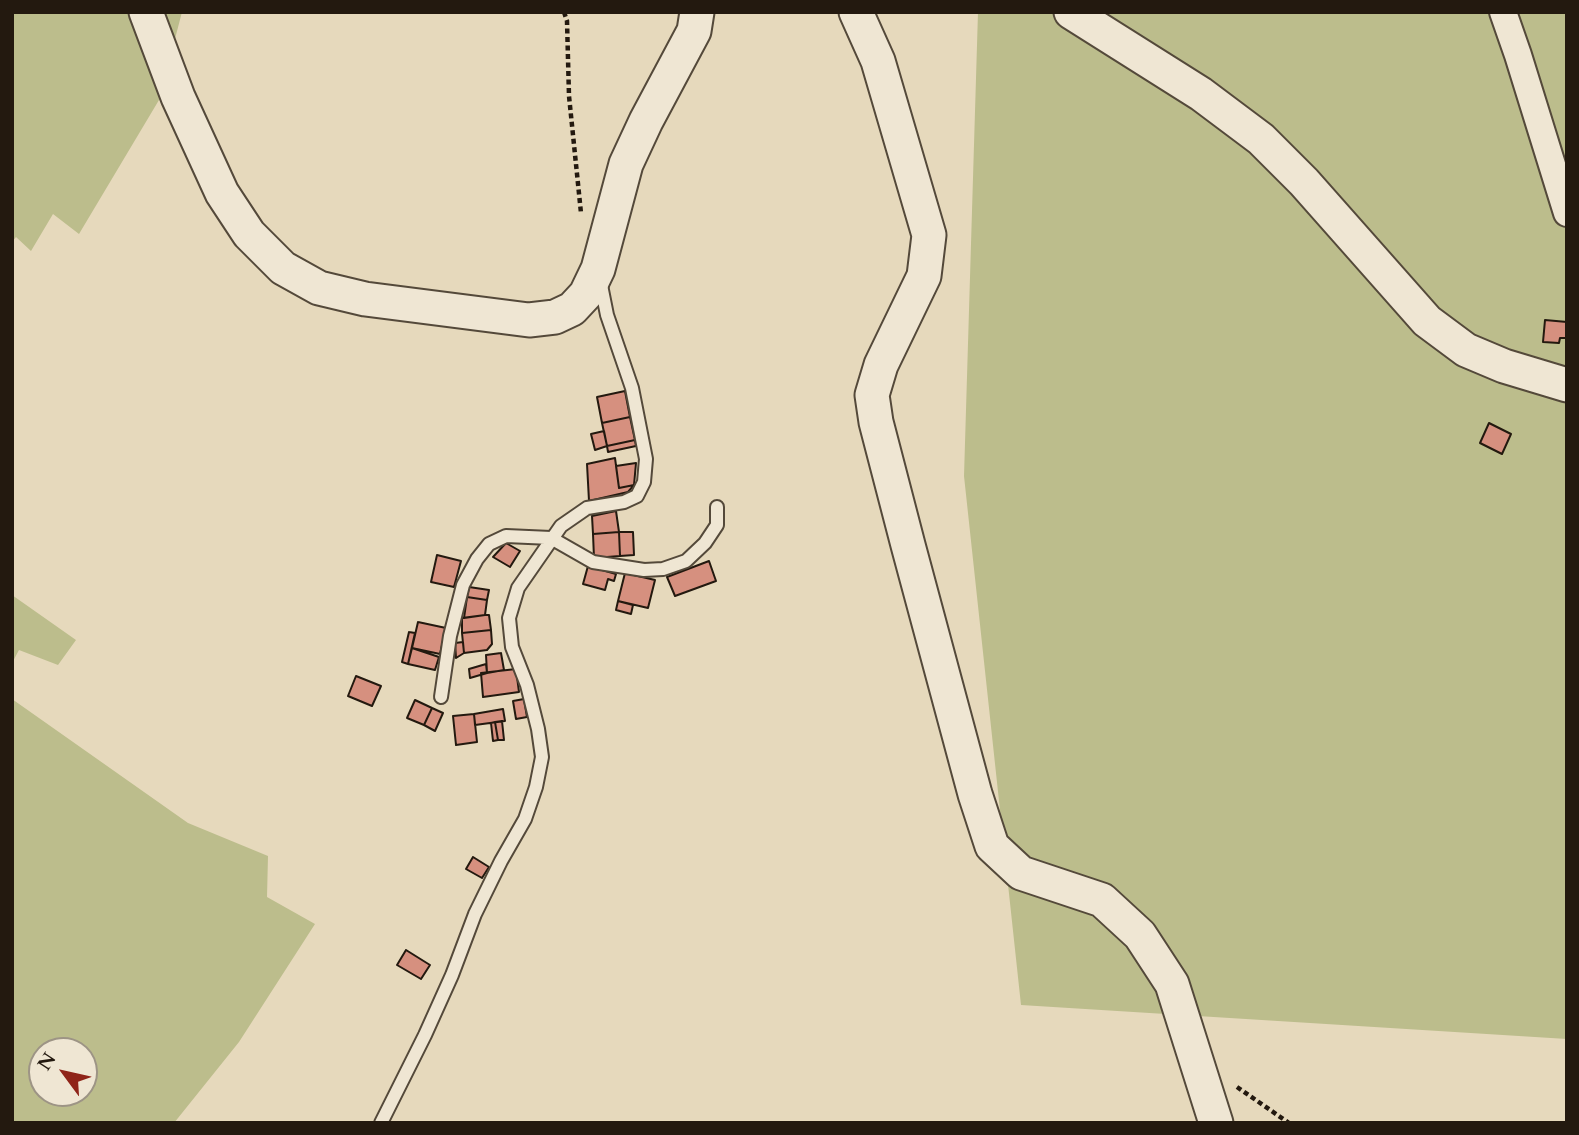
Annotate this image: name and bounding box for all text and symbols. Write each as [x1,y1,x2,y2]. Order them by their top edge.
north arrow [28,1037,98,1107]
text: N [32,1048,62,1076]

